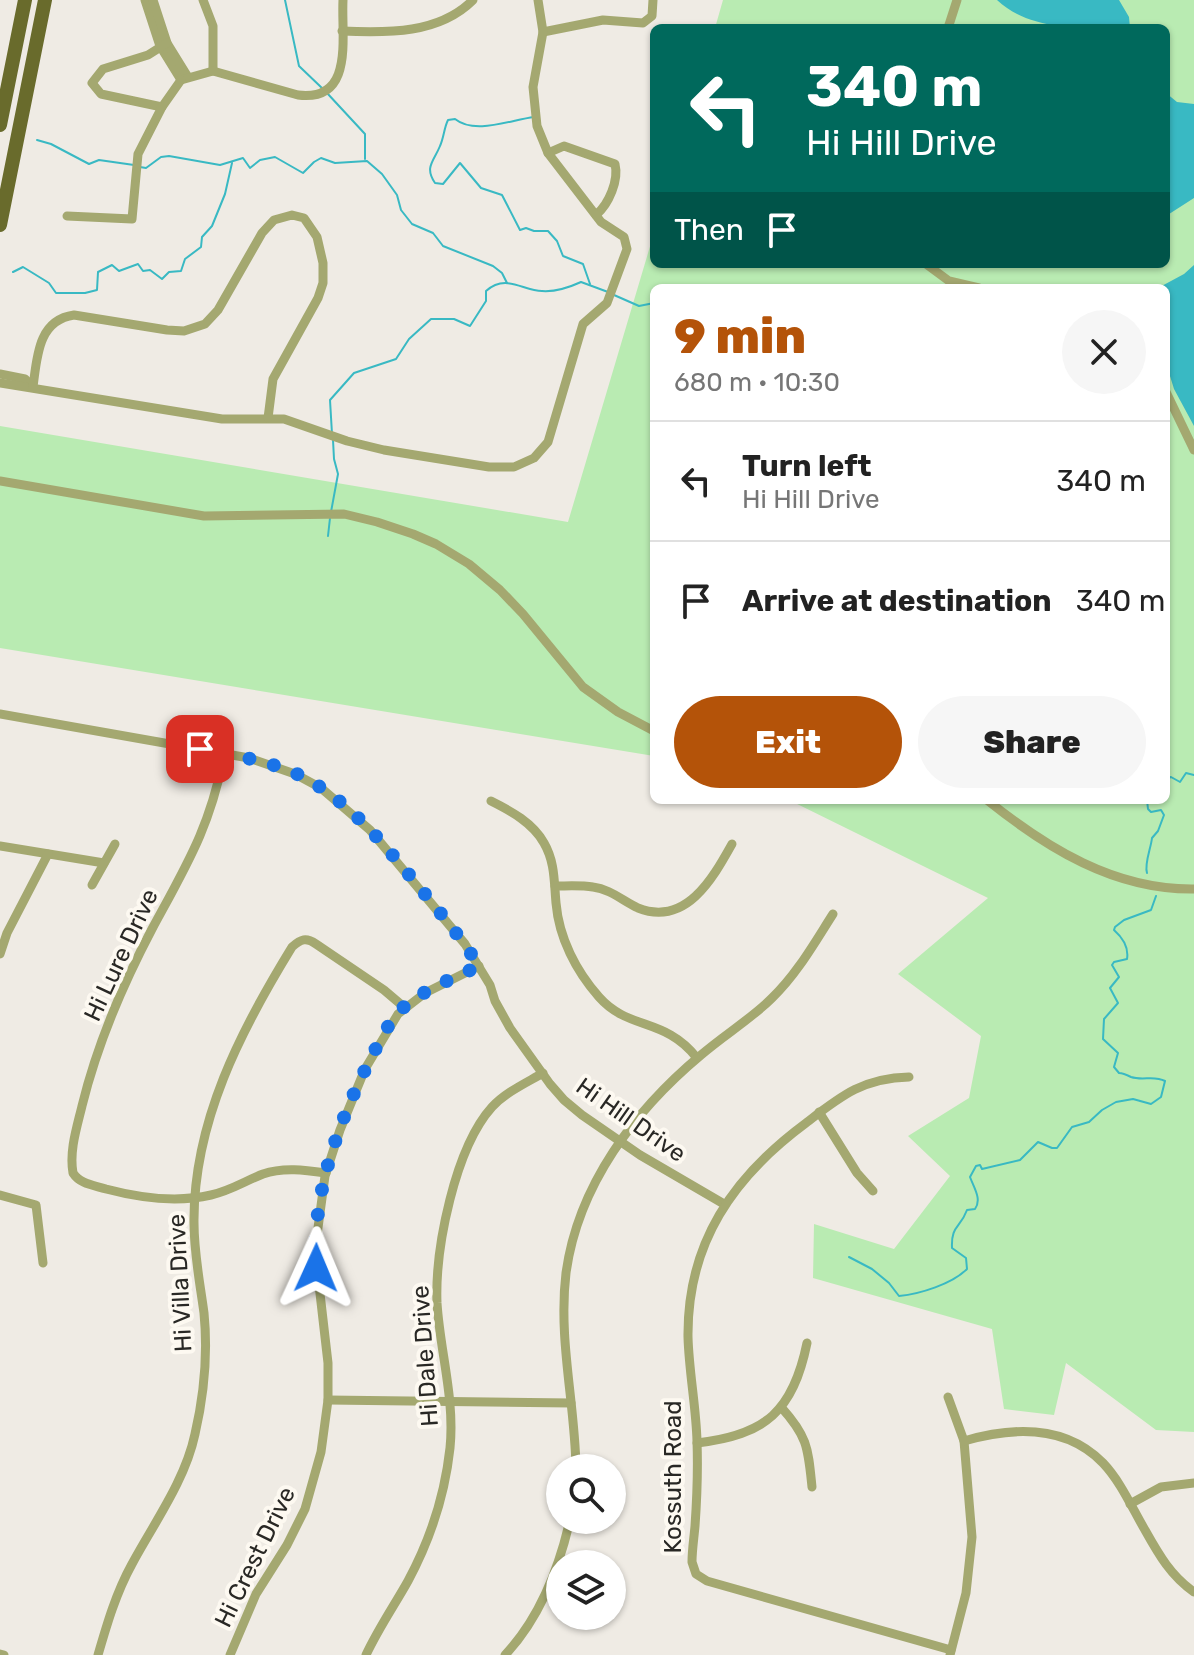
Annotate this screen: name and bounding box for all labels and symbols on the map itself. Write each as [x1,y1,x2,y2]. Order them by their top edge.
pin [166,715,234,783]
street label: Hi Lure Drive [78,885,164,1025]
street label: Hi Hill Drive [571,1072,691,1168]
street label: Hi Villa Drive [162,1213,198,1353]
position arrow [274,1226,358,1310]
street label: Hi Dale Drive [406,1284,444,1428]
street label: Kossuth Road [659,1400,687,1554]
street label: Hi Crest Drive [209,1482,301,1632]

